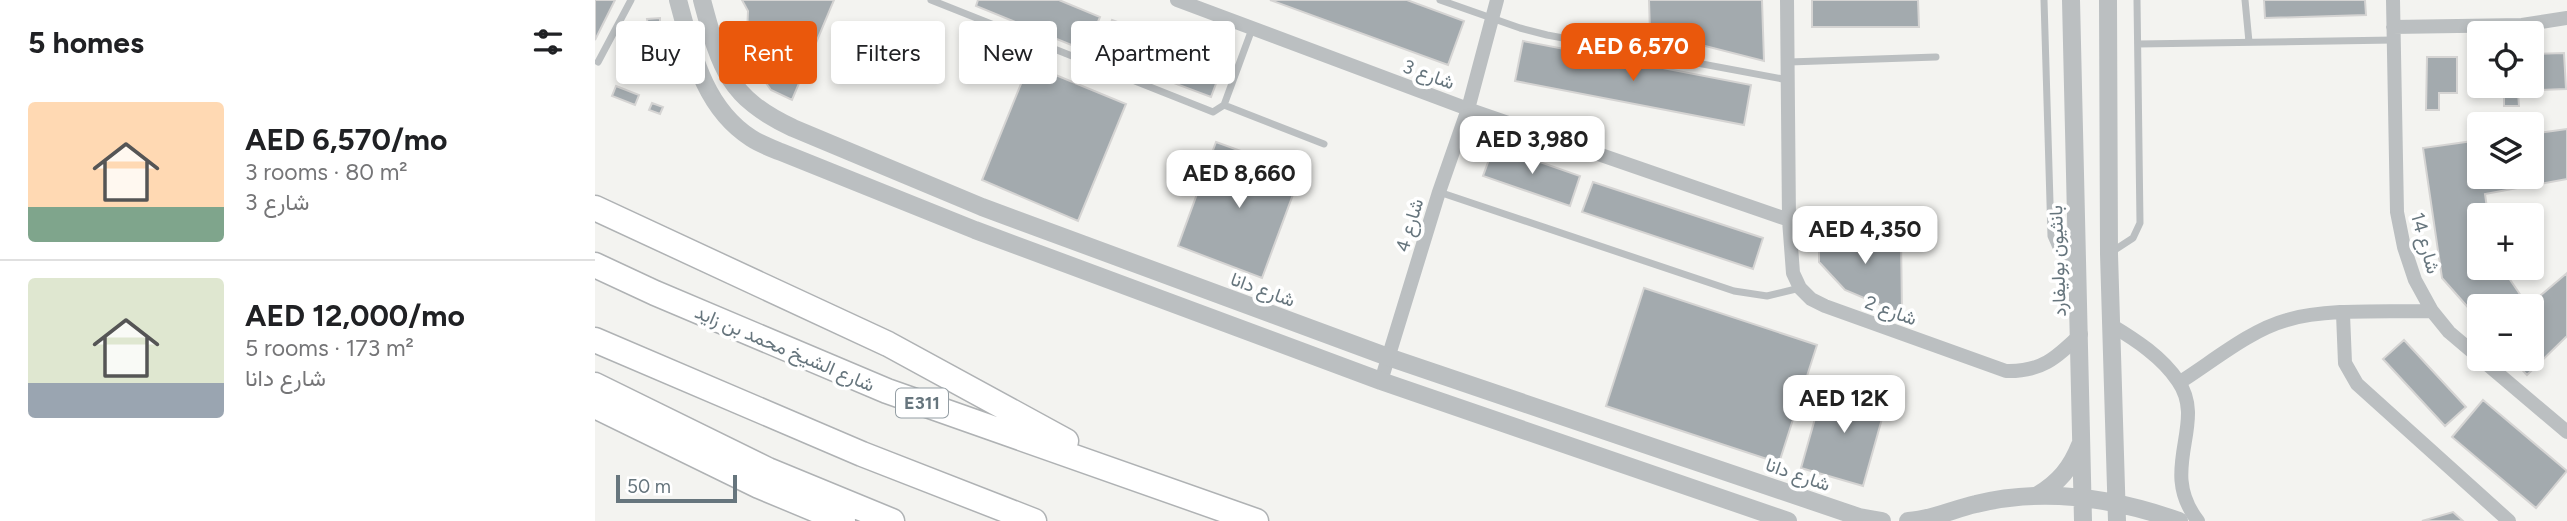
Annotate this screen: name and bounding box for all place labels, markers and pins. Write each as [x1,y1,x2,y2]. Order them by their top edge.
pin: AED 6,570 [1553,24,1713,83]
pin: AED 3,980 [1452,116,1612,176]
pin: AED 8,660 [1159,150,1319,210]
pin: AED 4,350 [1785,206,1945,266]
pin: AED 12K [1779,376,1909,435]

